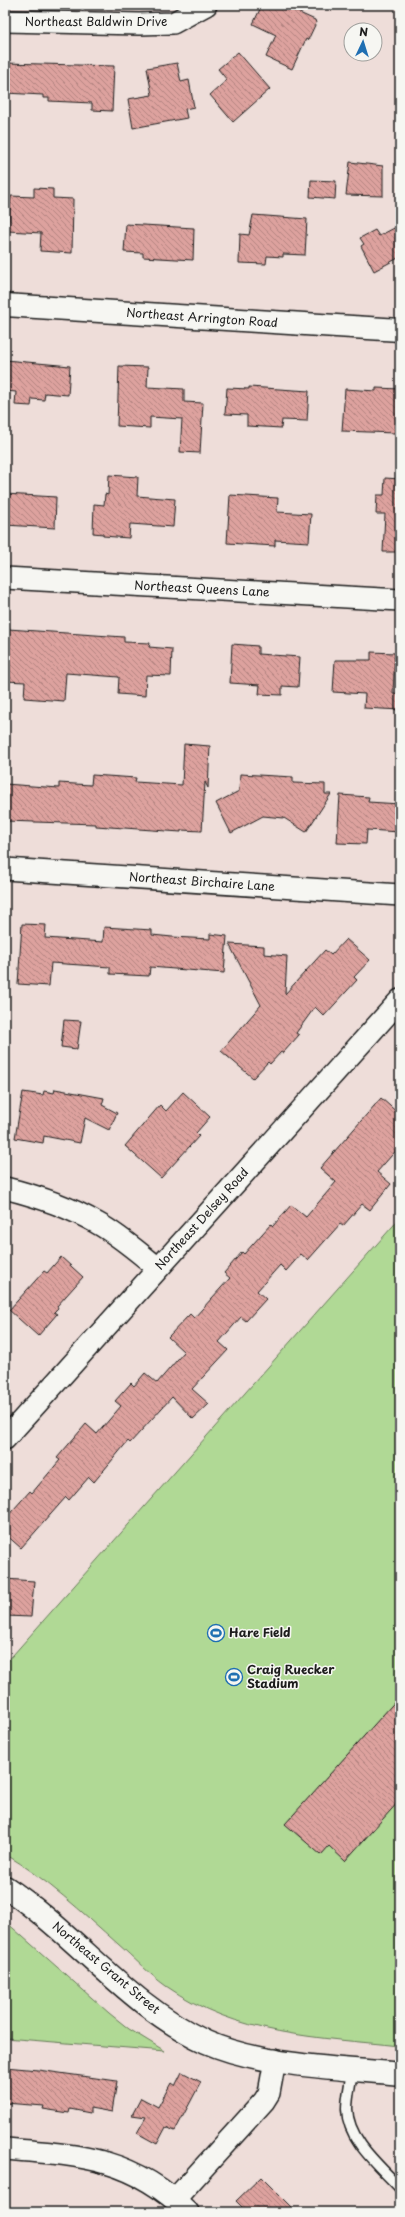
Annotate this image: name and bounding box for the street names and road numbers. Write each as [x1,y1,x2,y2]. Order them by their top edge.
street label: Northeast Baldwin Drive [25,12,167,30]
street label: Northeast Arrington Road [126,303,279,331]
street label: Northeast Queens Lane [134,575,271,601]
street label: Northeast Birchaire Lane [129,867,276,895]
street label: Northeast Delsey Road [150,1163,252,1274]
street label: Northeast Grant Street [49,1917,164,2018]

